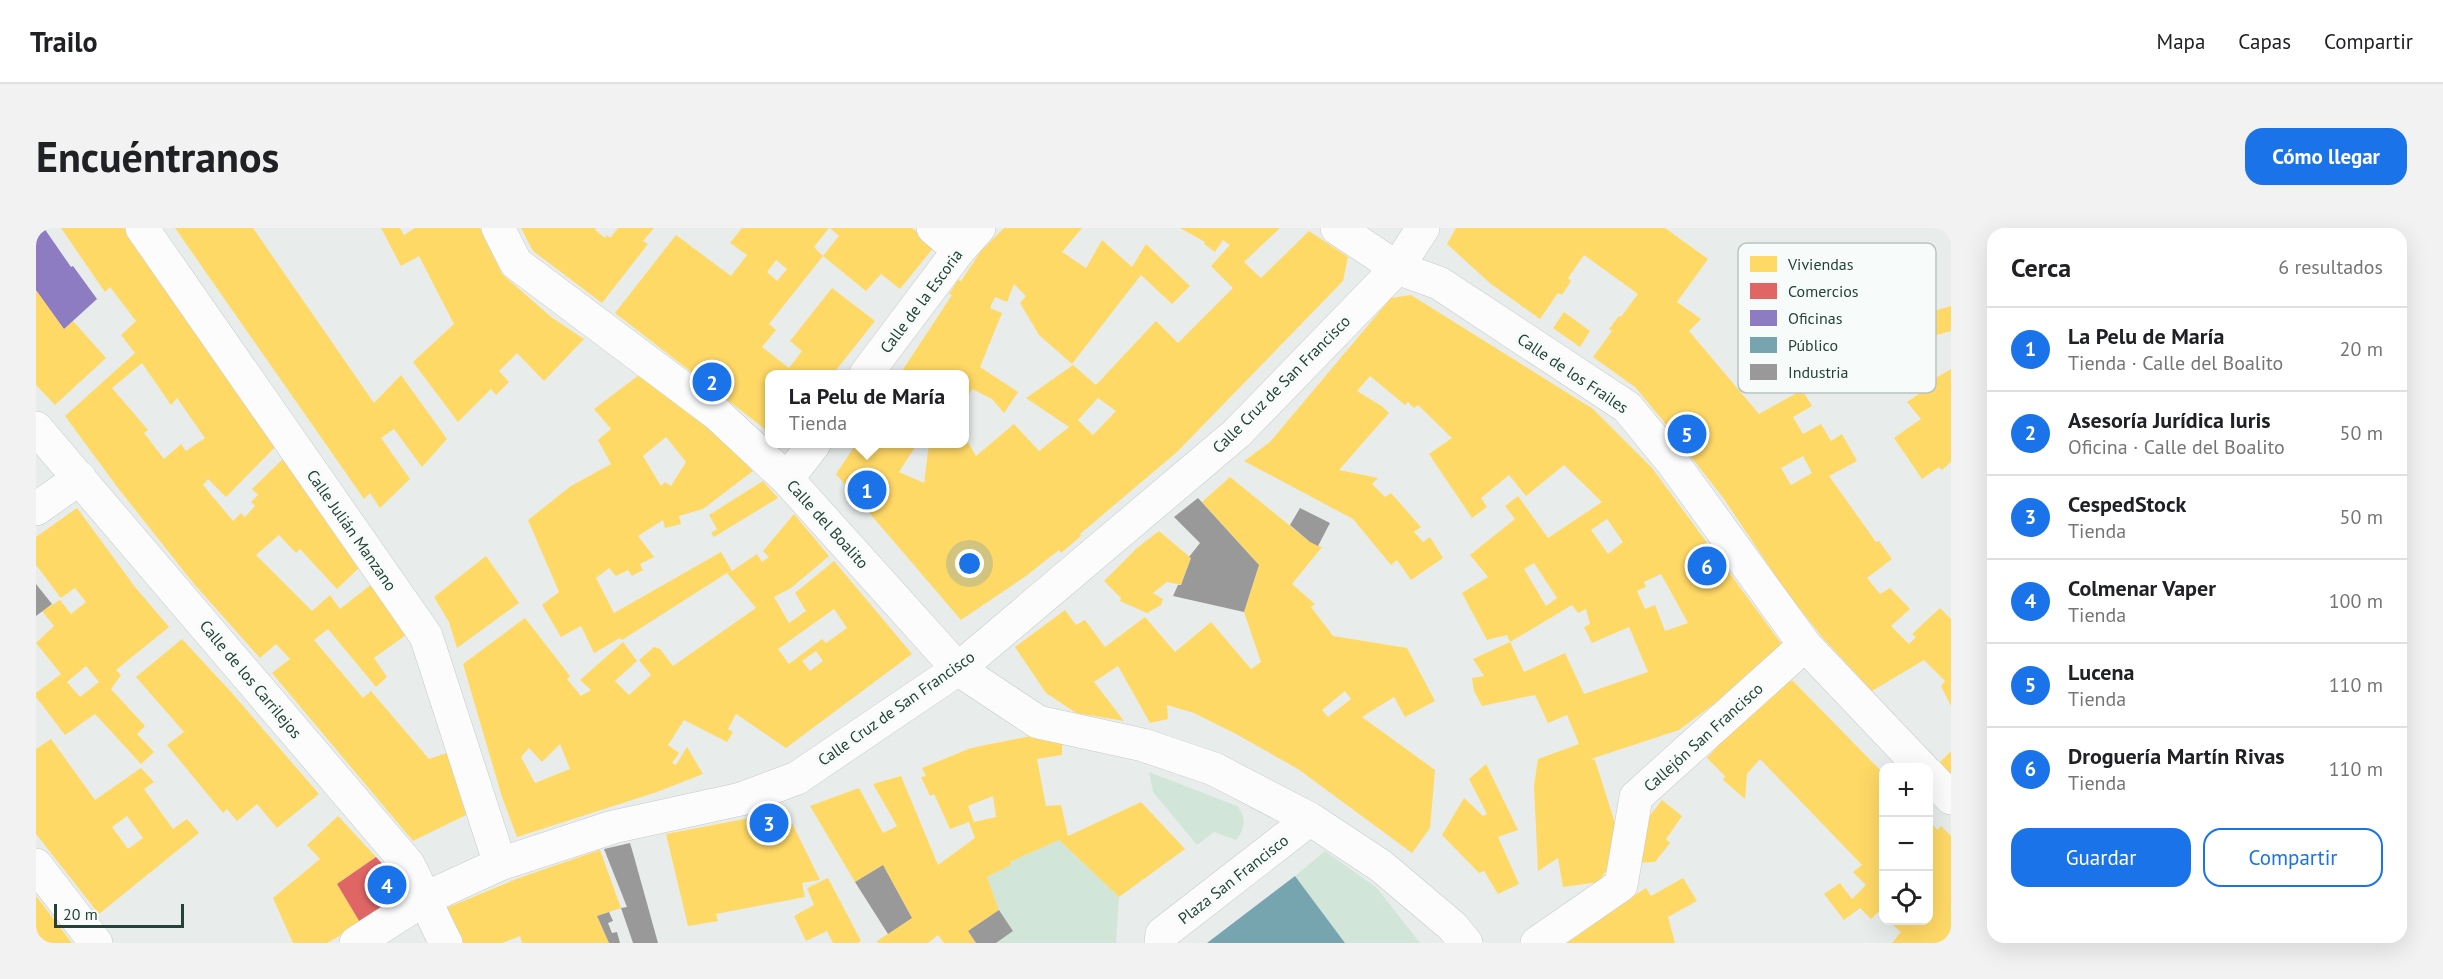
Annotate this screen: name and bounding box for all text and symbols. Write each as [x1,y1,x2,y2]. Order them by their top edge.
text: Trailo [30,23,97,60]
text: Mapa [2157,28,2205,55]
text: Capas [2238,28,2291,55]
text: Compartir [2324,28,2413,55]
button: Cómo llegar [2245,128,2407,185]
text: Encuéntranos [36,129,279,184]
legend [1738,243,1936,393]
street label: Calle de la Escoria [875,245,967,357]
text: Cerca [2011,251,2071,284]
text: Viviendas [1787,254,1854,274]
text: 6 resultados [2278,254,2383,280]
text: Comercios [1788,281,1859,301]
text: Oficinas [1788,308,1843,328]
street label: Calle Cruz de San Francisco [1208,311,1354,457]
text: La Pelu de María [2068,322,2224,350]
street label: Calle de los Frailes [1514,329,1632,418]
text: Público [1788,335,1838,355]
text: 1 [2025,336,2036,362]
text: 20 m [2340,336,2383,362]
text: Tienda · Calle del Boalito [2068,350,2283,376]
pin: 2 [692,360,732,404]
text: Industria [1788,362,1848,382]
popup [765,370,969,448]
text: La Pelu de María [789,382,945,410]
text: Asesoría Jurídica Iuris [2068,406,2271,434]
text: Tienda [789,410,847,436]
pin: 5 [1668,412,1706,456]
text: 2 [2025,420,2036,446]
text: 50 m [2340,420,2383,446]
text: Oficina · Calle del Boalito [2068,434,2285,460]
street label: Calle Julián Manzano [303,465,401,595]
pin: 1 [848,468,886,512]
street label: Calle del Boalito [783,475,873,573]
text: CespedStock [2068,490,2186,518]
text: 3 [2025,504,2036,530]
text: 50 m [2340,504,2383,530]
text: Tienda [2068,518,2126,544]
pin: 6 [1688,544,1726,588]
your location [955,549,984,578]
text: Colmenar Vaper [2068,574,2216,602]
text: 4 [2025,588,2036,614]
text: 100 m [2329,588,2383,614]
text: Tienda [2068,602,2126,628]
street label: Calle de los Carrilejos [196,616,306,742]
street label: Calle Cruz de San Francisco [814,646,978,770]
text: Lucena [2068,658,2134,686]
text: 5 [2025,672,2036,698]
text: 110 m [2329,672,2383,698]
street label: Callejón San Francisco [1639,678,1767,796]
text: Tienda [2068,686,2126,712]
text: Droguería Martín Rivas [2068,742,2285,770]
text: 6 [2025,756,2036,782]
text: 110 m [2329,756,2383,782]
map controls [1879,763,1933,925]
button: + [1879,763,1933,817]
text: Tienda [2068,770,2126,796]
pin: 3 [750,800,788,846]
button: − [1879,817,1933,871]
button: Guardar [2011,828,2191,887]
button: Compartir [2203,828,2383,887]
street label: Plaza San Francisco [1174,830,1292,928]
pin: 4 [368,862,406,908]
button: locate [1879,871,1933,925]
scale bar [54,901,184,928]
text: 20 m [63,904,98,924]

